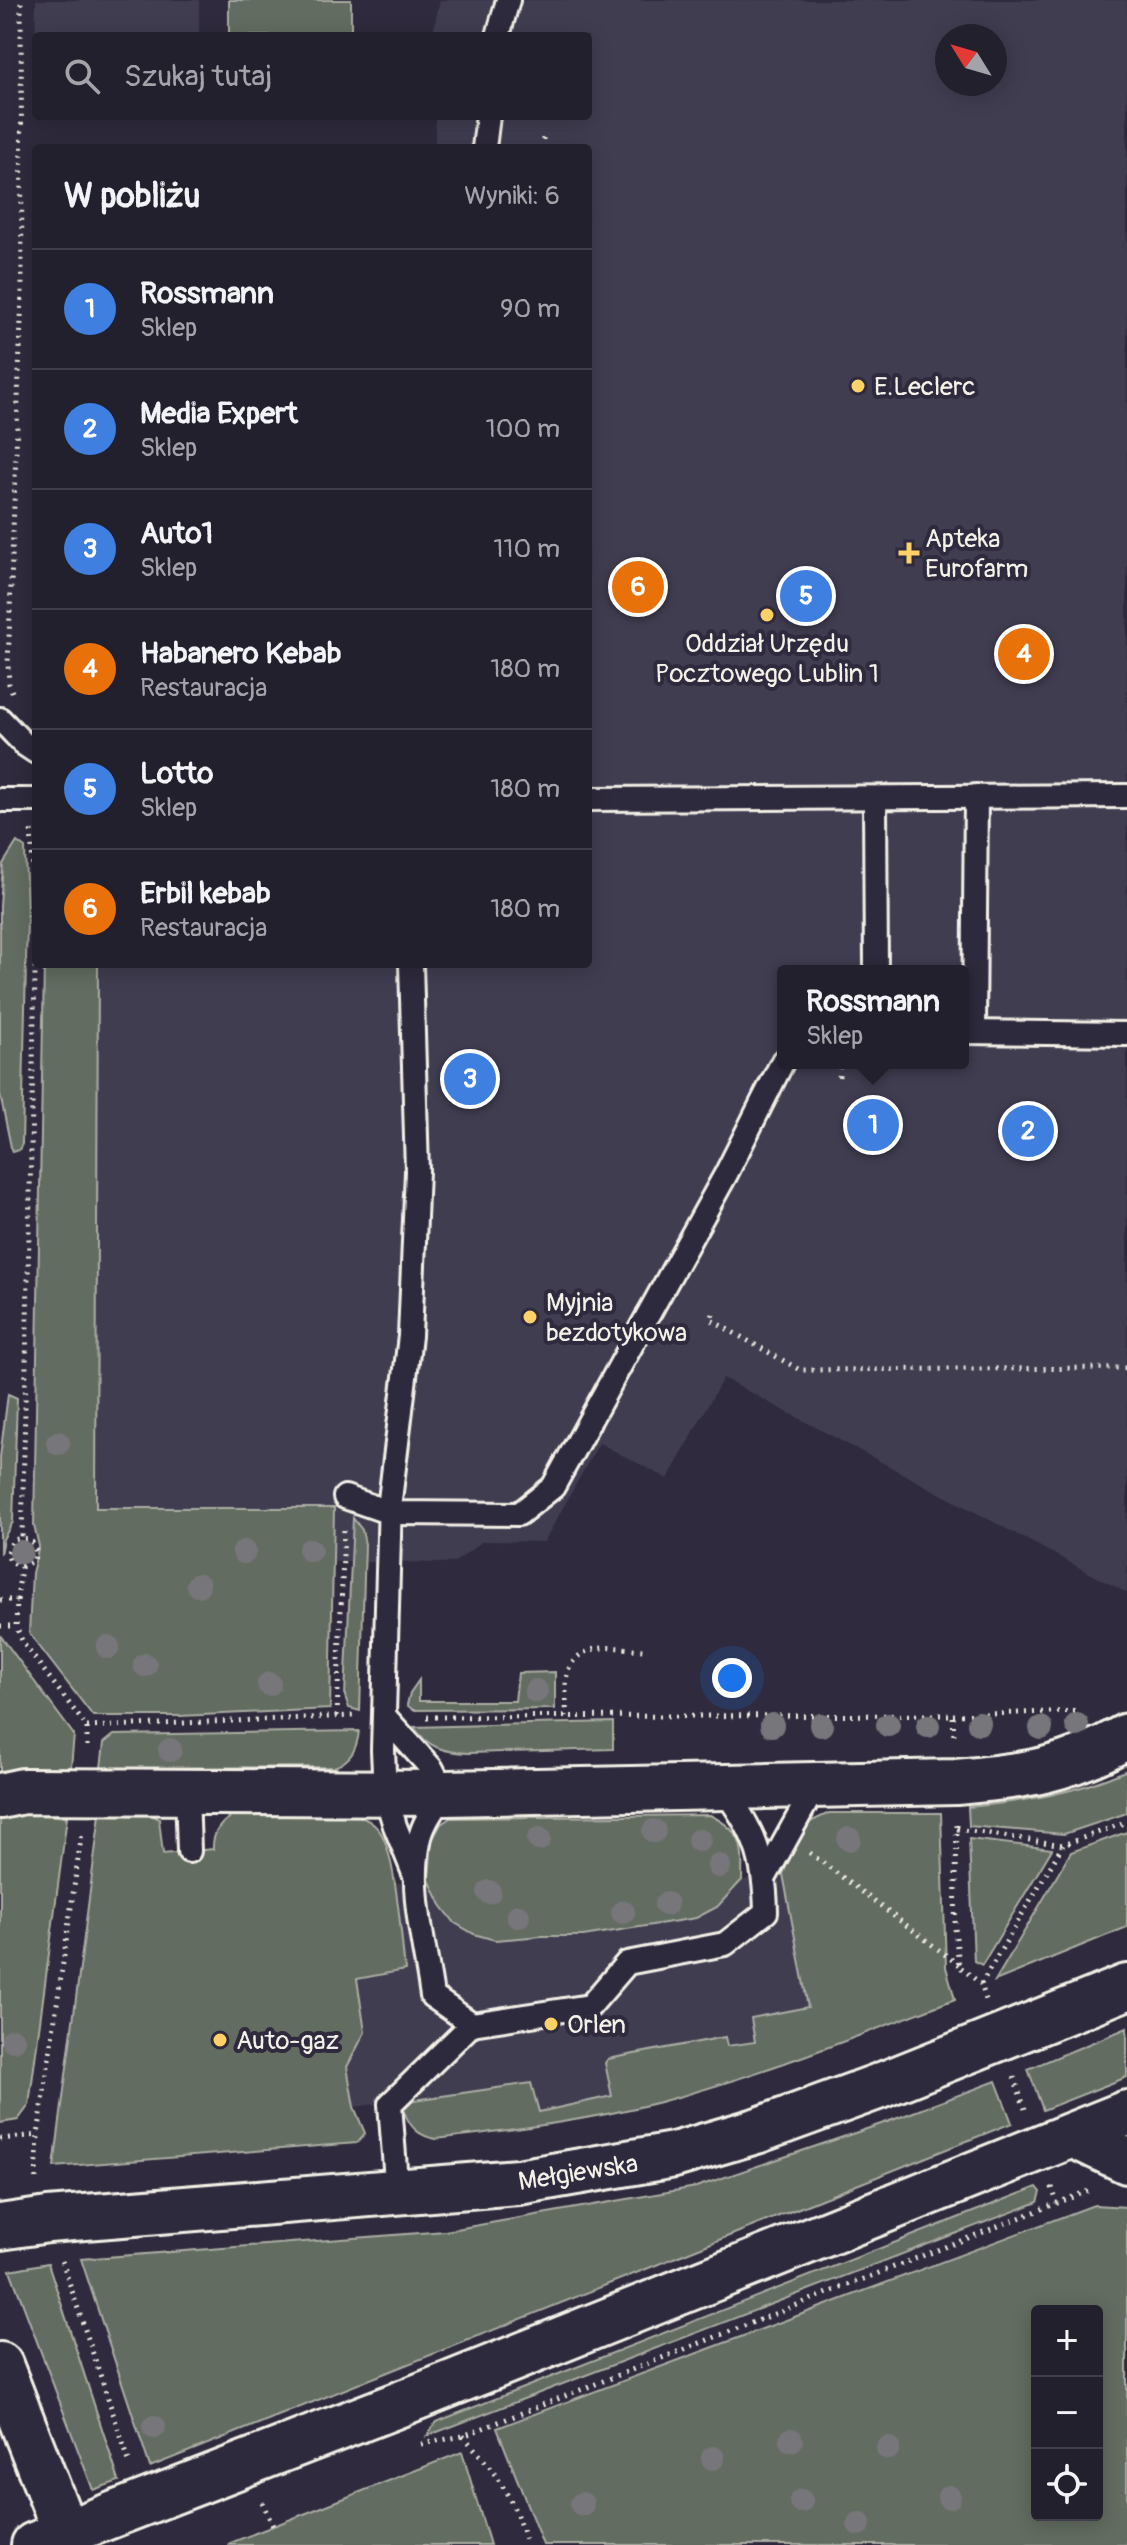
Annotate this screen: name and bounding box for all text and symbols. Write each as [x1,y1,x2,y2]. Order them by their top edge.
north arrow [935,24,1007,96]
search box [32,32,592,120]
icon: search [60,54,104,98]
text: Szukaj tutaj [124,58,272,95]
text: W pobliżu [64,175,200,218]
text: Wyniki: 6 [464,180,560,212]
text: Rossmann [140,275,274,312]
text: 1 [85,293,95,325]
text: 90 m [500,293,560,325]
text: Sklep [140,312,197,344]
place label: E.Leclerc [874,371,975,403]
marker: E.Leclerc [849,377,867,395]
text: Media Expert [140,395,298,432]
text: 2 [83,413,97,445]
text: 100 m [486,413,560,445]
text: Sklep [140,432,197,464]
text: Auto1 [140,515,213,552]
place label: Apteka Eurofarm [925,523,1028,585]
text: 3 [83,533,97,565]
text: 110 m [493,533,560,565]
marker: Apteka Eurofarm [900,544,918,562]
text: Sklep [140,552,197,584]
pin: 6 [612,557,664,617]
pin: 5 [780,566,832,626]
marker: Oddział Urzędu Pocztowego Lublin 1 [758,606,776,624]
pin: 4 [998,624,1050,684]
place label: Oddział Urzędu Pocztowego Lublin 1 [655,628,879,690]
text: Habanero Kebab [140,635,342,672]
text: 4 [82,653,98,685]
text: 180 m [490,653,560,685]
text: Restauracja [140,672,267,704]
text: Lotto [140,755,213,792]
text: 5 [83,773,97,805]
text: 180 m [490,773,560,805]
text: Sklep [140,792,197,824]
text: Erbil kebab [140,875,271,912]
text: 6 [82,893,98,925]
text: 180 m [490,893,560,925]
text: Restauracja [140,912,267,944]
popup [777,965,969,1069]
text: Rossmann [806,983,940,1020]
text: Sklep [806,1020,863,1052]
pin: 3 [444,1049,496,1109]
pin: 1 [847,1095,899,1155]
pin: 2 [1002,1101,1054,1161]
place label: Myjnia bezdotykowa [546,1287,687,1349]
marker: Myjnia bezdotykowa [521,1308,539,1326]
your location [712,1658,752,1698]
place label: Orlen [567,2009,626,2041]
marker: Orlen [542,2015,560,2033]
place label: Auto-gaz [236,2025,339,2057]
marker: Auto-gaz [211,2031,229,2049]
street label: Mełgiewska [516,2148,640,2198]
map controls [1031,2305,1103,2521]
button: + [1031,2305,1103,2377]
button: − [1031,2377,1103,2449]
button: locate [1031,2449,1103,2521]

